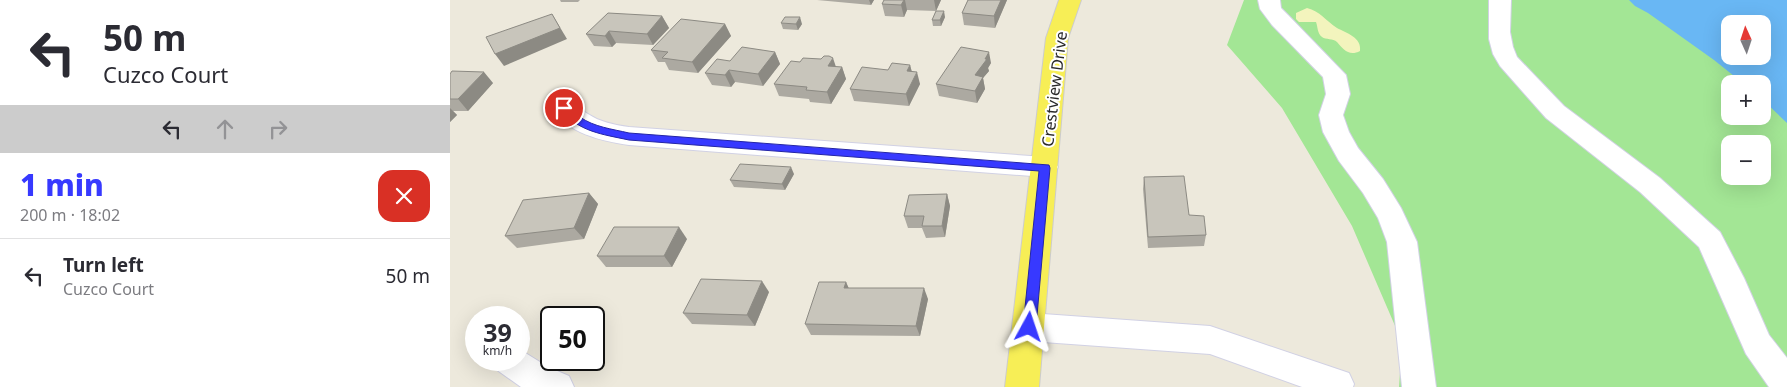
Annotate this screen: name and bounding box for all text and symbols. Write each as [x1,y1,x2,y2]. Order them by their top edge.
text: 50 m [103,14,186,61]
north arrow [1721,15,1771,65]
map controls [1721,15,1771,185]
icon: left [20,20,85,85]
street label: Crestview Drive [1036,30,1072,148]
text: Cuzco Court [103,59,228,89]
button: + [1721,75,1771,125]
pin [543,87,585,129]
icon: arrive [550,94,578,122]
icon: left [158,115,186,143]
icon: ahead [211,115,239,143]
icon: right [264,115,292,143]
button: − [1721,135,1771,185]
text: 1 min [20,164,104,205]
button: close [378,170,430,222]
text: 200 m · 18:02 [20,204,120,226]
text: Turn left [63,252,144,278]
icon: left [20,262,48,290]
text: 50 m [386,263,430,289]
text: Cuzco Court [63,278,154,300]
position arrow [1002,300,1054,352]
speed limit sign: 50 [540,306,605,371]
text: 39 [483,315,512,349]
text: km/h [483,342,512,359]

